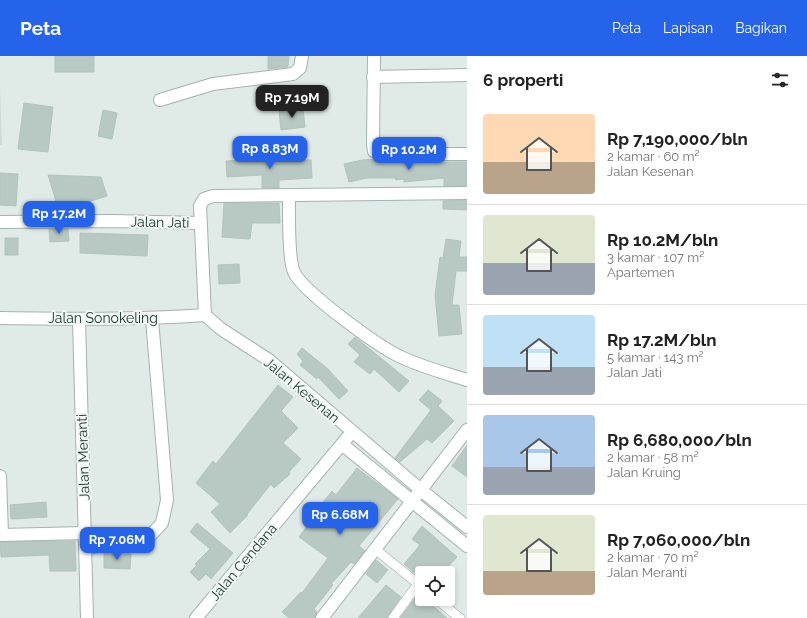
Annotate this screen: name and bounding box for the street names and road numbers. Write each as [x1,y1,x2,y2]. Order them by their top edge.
street label: Jalan Jati [130,213,190,231]
street label: Jalan Sonokeling [48,310,158,326]
street label: Jalan Kesenan [261,354,343,426]
street label: Jalan Meranti [74,414,92,500]
street label: Jalan Cendana [206,520,280,604]

